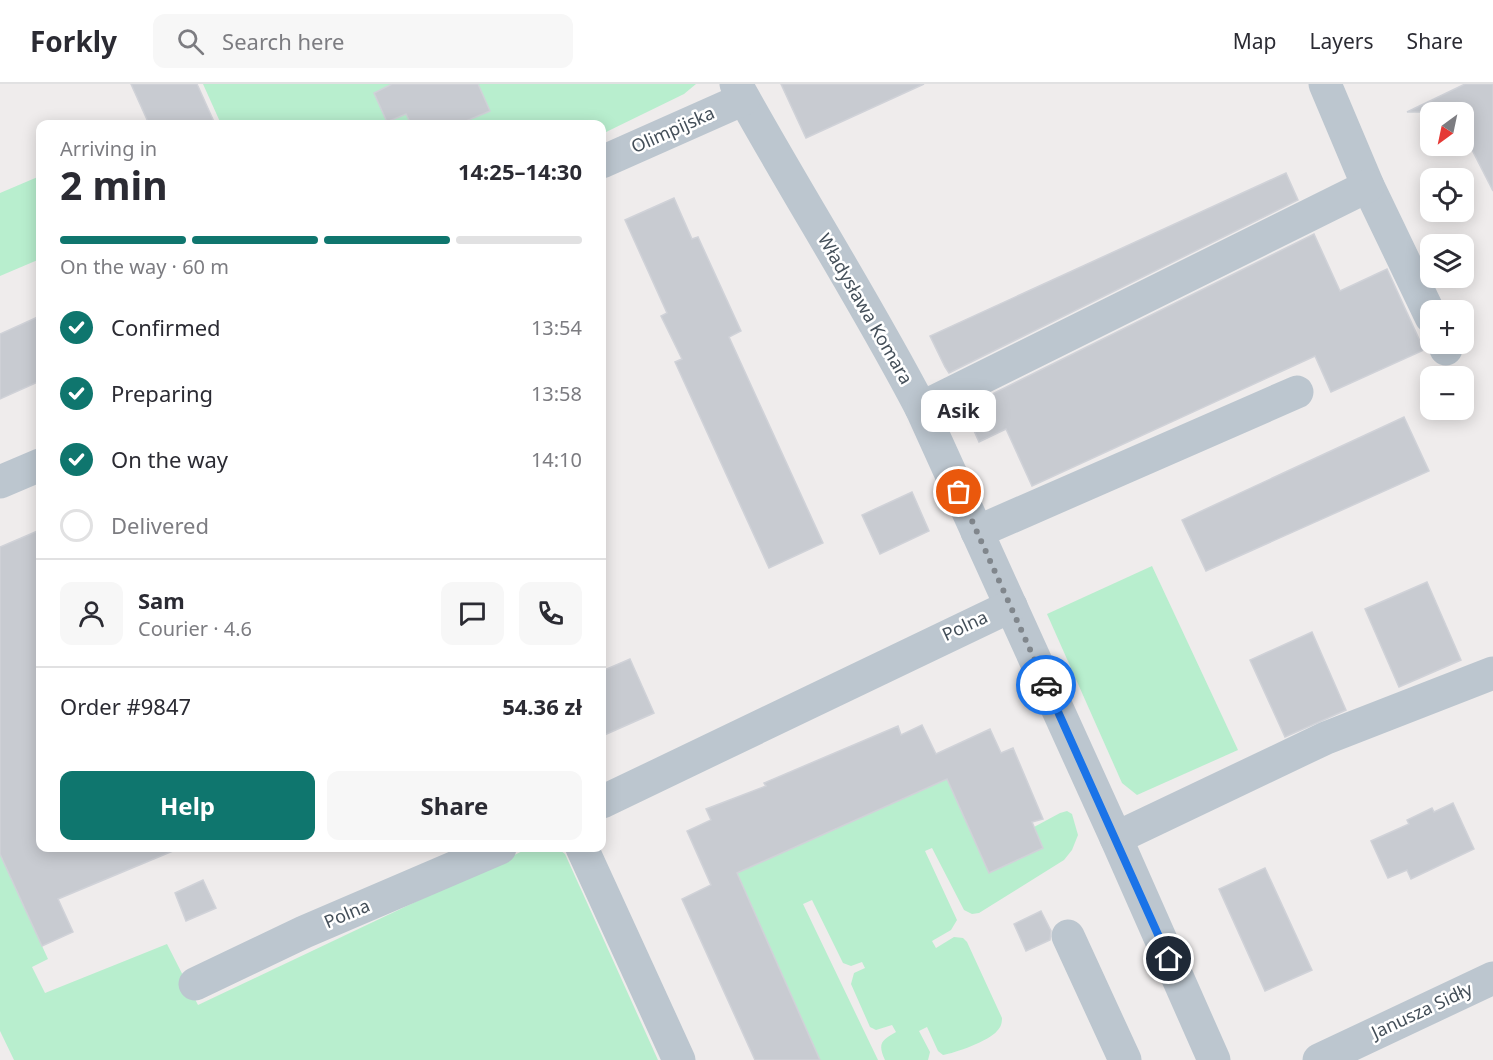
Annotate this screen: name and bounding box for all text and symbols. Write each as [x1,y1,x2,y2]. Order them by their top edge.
search box [153,14,573,68]
text: Forkly [30,22,117,60]
icon: search [174,25,207,58]
text: Search here [222,26,345,56]
text: Map [1233,27,1277,55]
text: Layers [1310,27,1374,55]
text: Share [1407,27,1463,55]
street label: Olimpijska [627,100,718,158]
north arrow [1420,102,1474,156]
map controls [1420,102,1474,420]
text: Arriving in [60,135,157,162]
text: 14:25–14:30 [458,156,582,186]
text: 2 min [60,158,167,211]
button: locate [1420,168,1474,222]
street label: Władysława Komara [813,229,919,388]
button: layers [1420,234,1474,288]
text: On the way · 60 m [60,253,229,280]
button: + [1420,300,1474,354]
icon: check [60,311,93,344]
text: Confirmed [111,312,221,342]
text: 13:54 [531,314,582,341]
button: − [1420,366,1474,420]
icon: check [60,377,93,410]
text: Preparing [111,378,213,408]
text: 13:58 [531,380,582,407]
callout: Asik [922,390,996,432]
text: Asik [937,397,980,424]
icon: check [60,443,93,476]
text: On the way [111,444,228,474]
text: 14:10 [531,446,582,473]
pin [933,466,984,517]
icon: bag [942,475,975,508]
text: Delivered [111,510,209,540]
button: person [60,582,123,645]
button: chat [441,582,504,645]
button: phone [519,582,582,645]
text: Sam [138,585,185,615]
street label: Polna [938,604,991,646]
text: Courier · 4.6 [138,615,252,642]
courier [1016,655,1076,715]
icon: car [1030,669,1063,702]
text: Order #9847 [60,691,191,721]
text: 54.36 zł [502,691,582,721]
button: Help [60,771,315,840]
button: Share [327,771,582,840]
street label: Polna [320,893,373,933]
pin [1143,933,1194,984]
icon: home [1152,942,1185,975]
street label: Janusza Sidły [1366,976,1477,1045]

